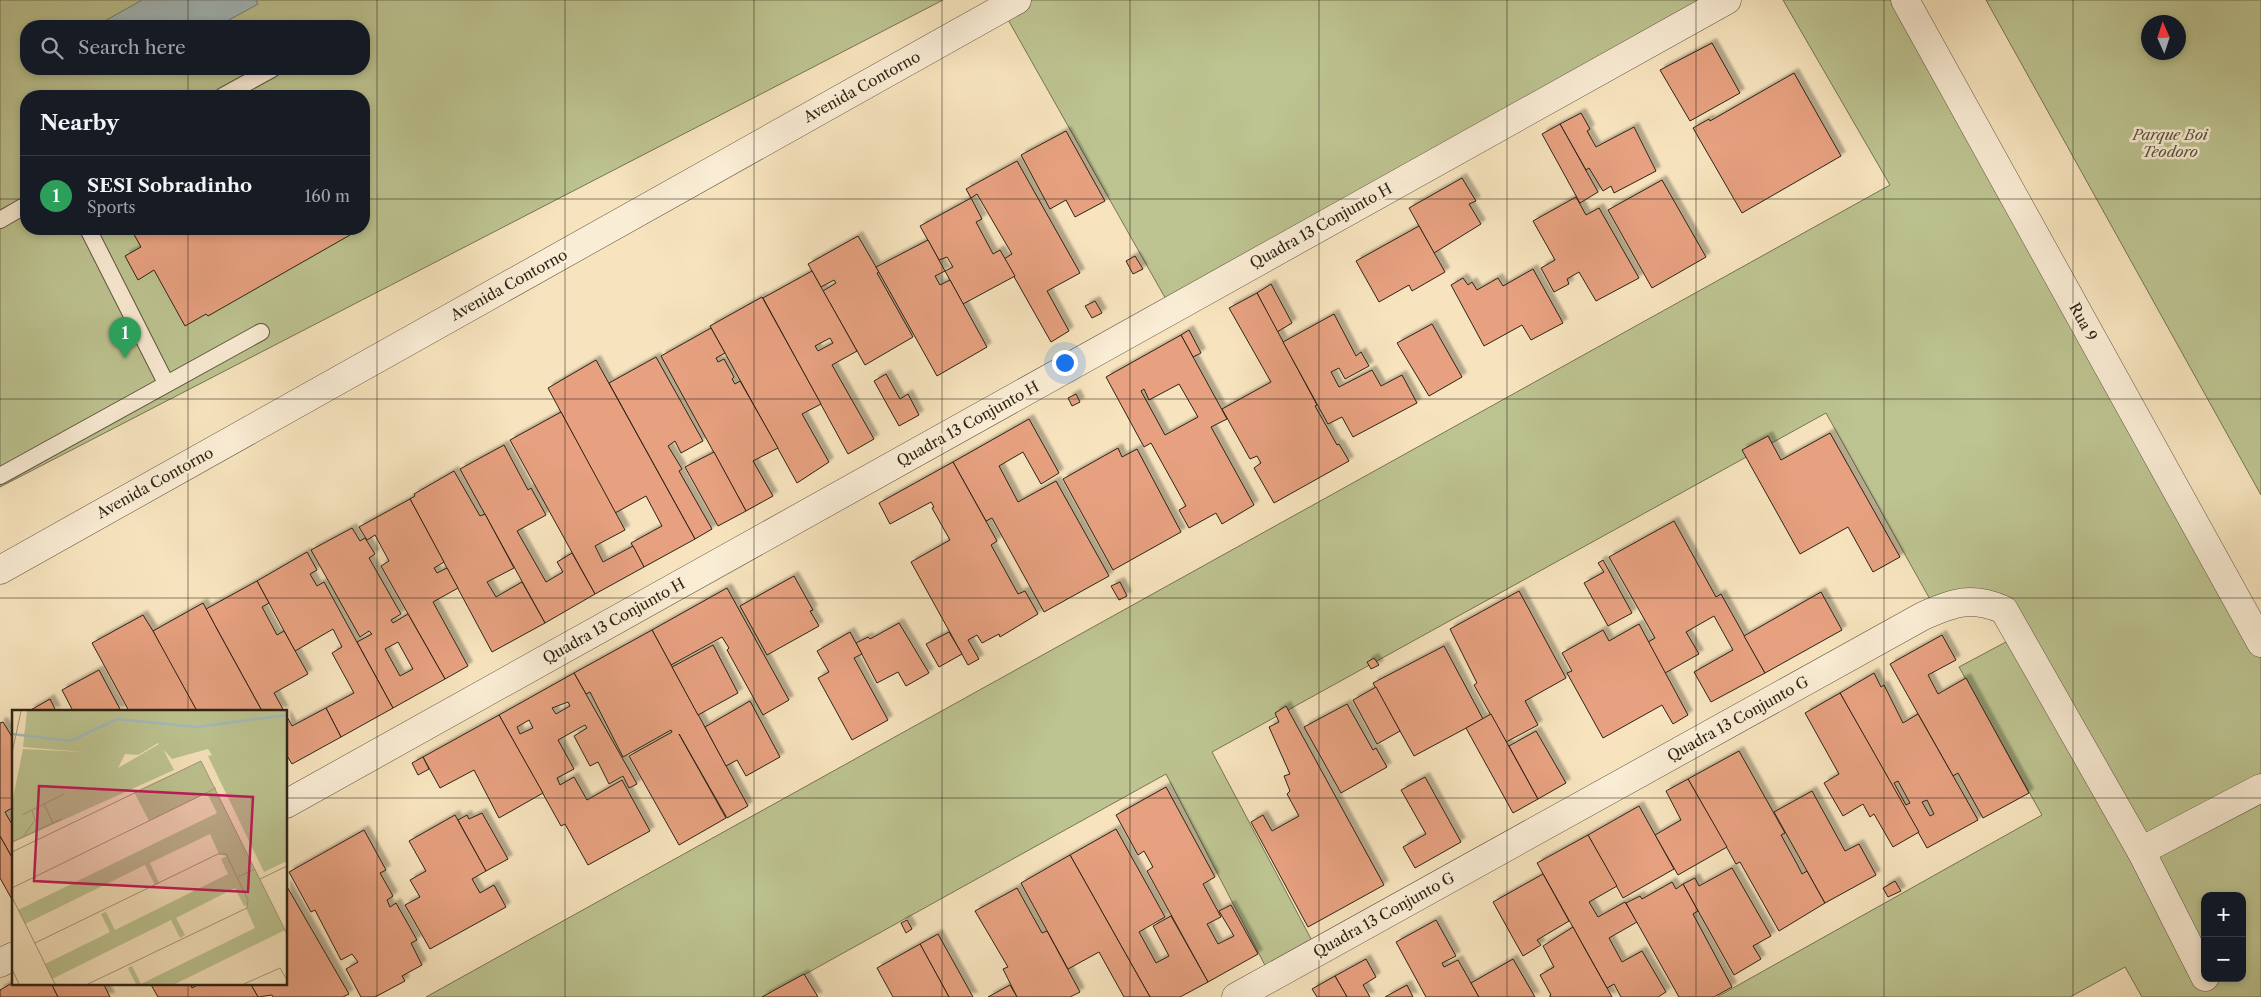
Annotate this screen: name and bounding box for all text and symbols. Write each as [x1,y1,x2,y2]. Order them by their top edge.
north arrow [2141,15,2186,60]
search box [20,20,370,75]
icon: search [38,34,66,62]
text: Search here [78,36,186,59]
street label: Avenida Contorno [799,47,924,127]
text: Nearby [40,110,119,135]
park label: Parque Boi Teodoro [2131,125,2209,161]
text: SESI Sobradinho [87,174,252,197]
street label: Quadra 13 Conjunto H [1246,178,1395,273]
text: 1 [52,186,60,206]
text: 160 m [305,186,350,206]
text: Sports [87,197,136,217]
street label: Avenida Contorno [446,245,571,325]
street label: Rua 9 [2065,299,2102,344]
pin: 1 [109,317,141,358]
your location [1052,350,1078,376]
street label: Quadra 13 Conjunto H [893,376,1042,471]
street label: Avenida Contorno [92,443,217,523]
street label: Quadra 13 Conjunto H [539,573,688,668]
street label: Quadra 13 Conjunto G [1664,672,1812,765]
inset map [12,710,288,984]
street label: Quadra 13 Conjunto G [1310,868,1458,961]
map controls [2201,892,2246,982]
button: + [2201,892,2246,937]
button: − [2201,937,2246,982]

